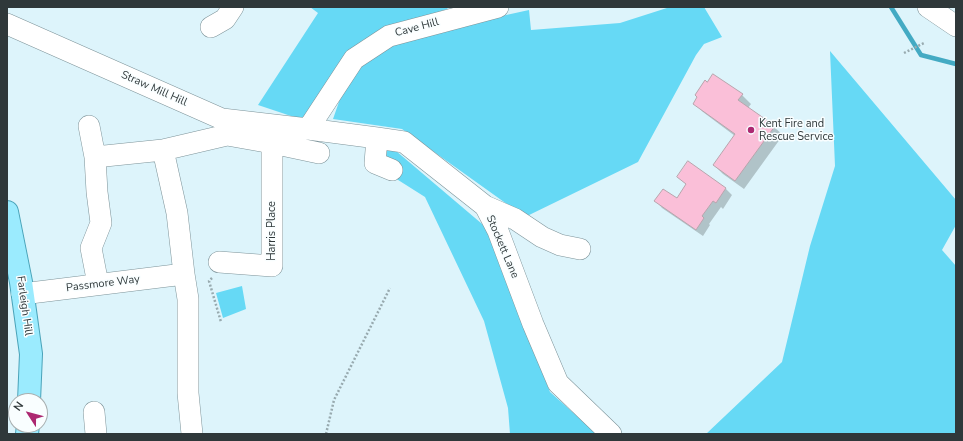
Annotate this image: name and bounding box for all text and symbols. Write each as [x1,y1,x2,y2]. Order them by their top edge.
street label: Cave Hill [394,16,440,40]
street label: Straw Mill Hill [119,69,189,109]
place label: Kent Fire and Rescue Service [759,117,833,143]
marker: Kent Fire and Rescue Service [746,125,756,135]
street label: Harris Place [265,201,279,261]
street label: Stockett Lane [483,213,521,281]
street label: Passmore Way [65,273,141,295]
street label: Farleigh Hill [13,275,35,337]
north arrow [8,393,48,433]
text: N [10,399,27,414]

